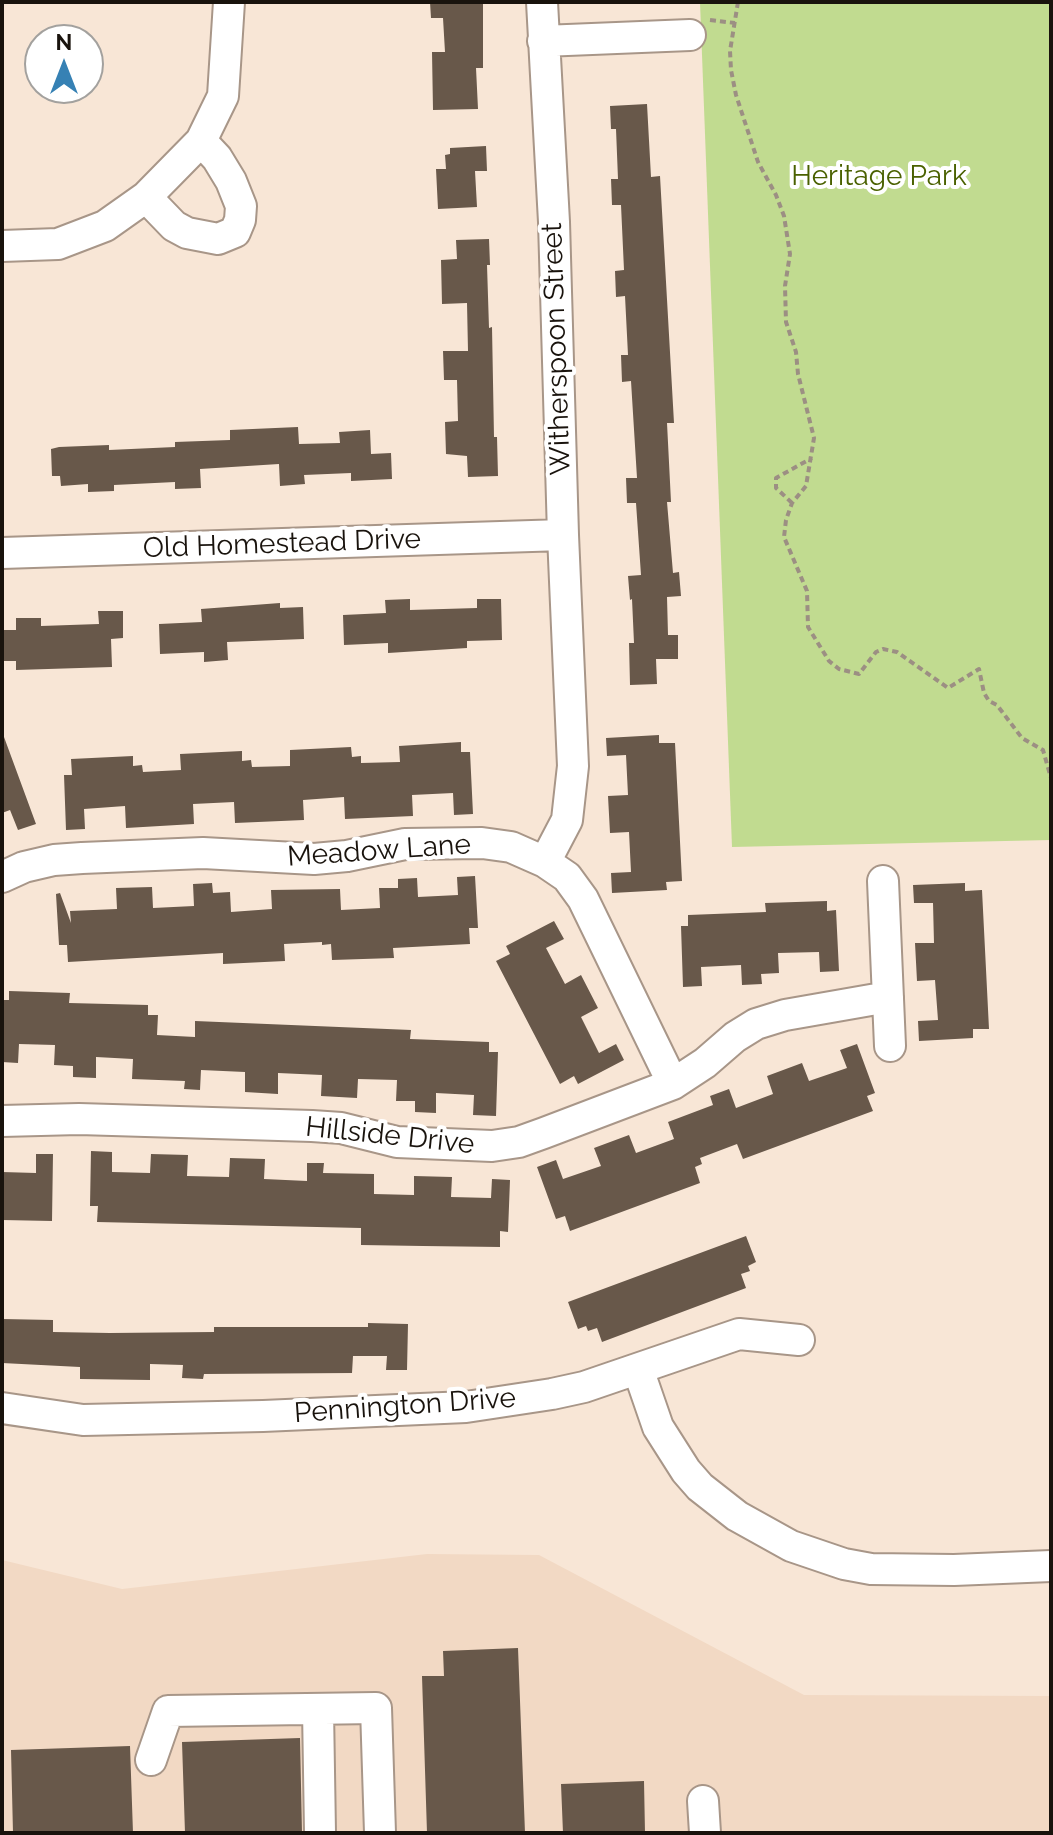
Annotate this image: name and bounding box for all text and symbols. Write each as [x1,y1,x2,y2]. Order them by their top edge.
north arrow [24,24,104,104]
text: N [56,29,72,55]
park label: Heritage Park [791,160,967,194]
street label: Witherspoon Street [536,222,578,476]
street label: Old Homestead Drive [142,522,422,566]
street label: Meadow Lane [286,828,472,874]
street label: Hillside Drive [304,1110,476,1162]
street label: Pennington Drive [293,1381,517,1431]

